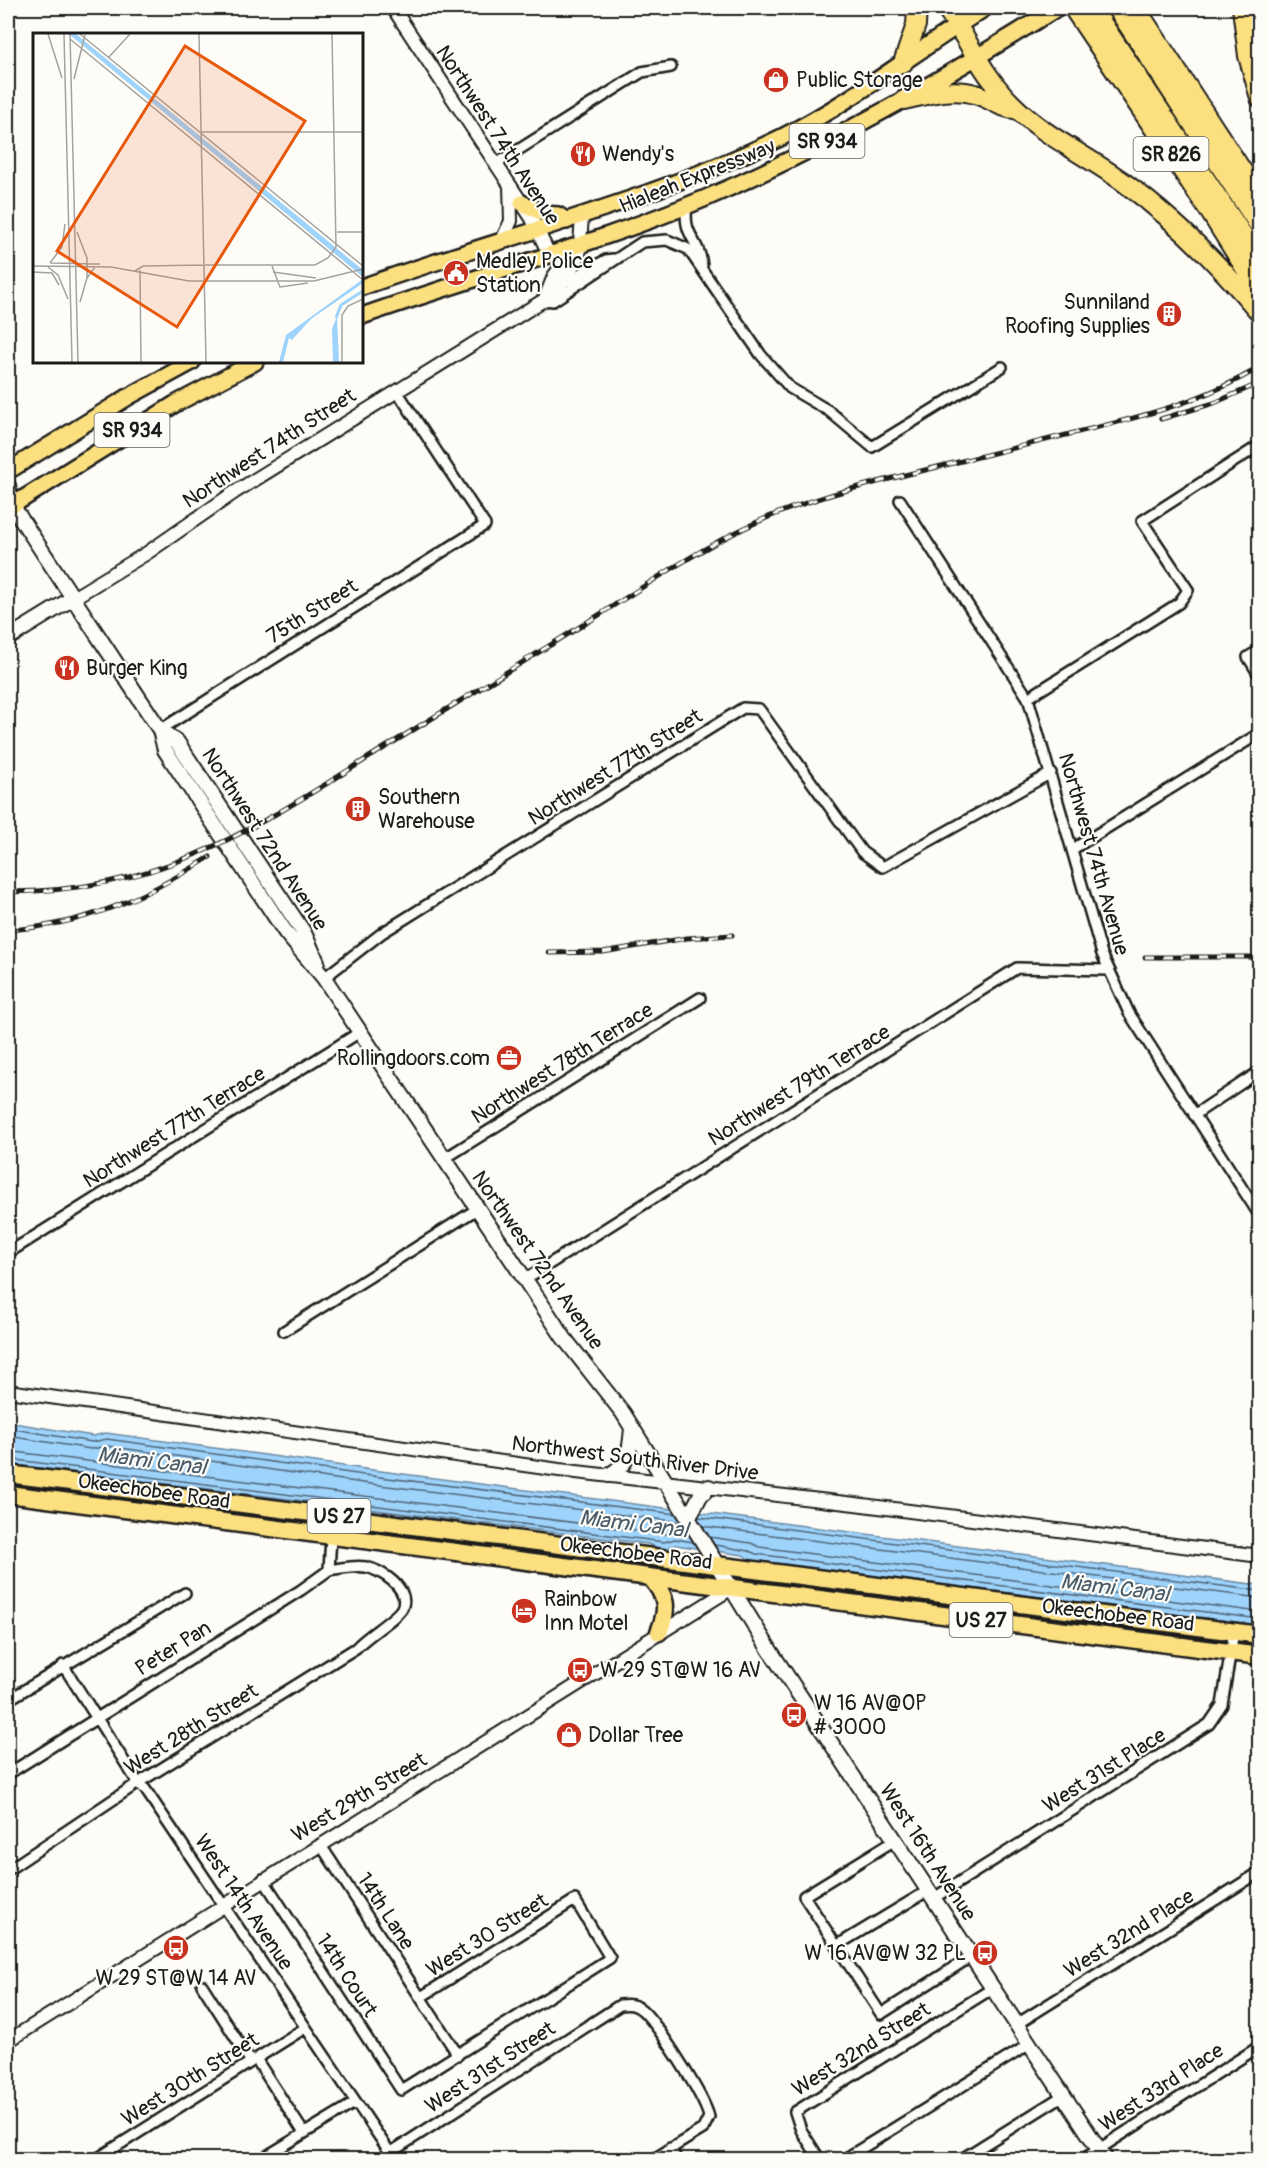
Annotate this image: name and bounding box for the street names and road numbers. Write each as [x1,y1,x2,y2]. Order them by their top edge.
street label: Northwest 74th Avenue [429,40,566,231]
road number: SR 934 [790,124,864,158]
street label: Hialeah Expressway [615,133,779,220]
road number: SR 826 [1134,137,1208,171]
street label: Northwest 74th Street [177,382,361,515]
road number: SR 934 [94,413,170,447]
street label: 75th Street [262,573,363,650]
street label: Northwest 77th Street [523,703,708,832]
street label: Northwest 72nd Avenue [195,743,334,936]
street label: Northwest 74th Avenue [1052,750,1135,959]
street label: Northwest 78th Terrace [466,996,659,1130]
street label: Northwest 79th Terrace [703,1018,896,1152]
street label: Northwest 77th Terrace [78,1060,271,1194]
street label: Northwest 72nd Avenue [466,1166,610,1356]
street label: Northwest South River Drive [510,1430,760,1487]
street label: Okeechobee Road [76,1467,232,1516]
road number: US 27 [308,1499,370,1533]
street label: Okeechobee Road [558,1531,714,1576]
street label: Okeechobee Road [1040,1593,1196,1638]
road number: US 27 [950,1603,1012,1637]
street label: Peter Pan [130,1615,216,1682]
street label: West 28th Street [119,1677,264,1781]
street label: West 31st Place [1038,1721,1172,1819]
street label: West 29th Street [287,1746,432,1848]
street label: West 16th Avenue [873,1778,982,1927]
street label: West 14th Avenue [188,1829,299,1976]
street label: 14th Lane [351,1868,421,1955]
street label: West 32nd Place [1059,1882,1200,1984]
street label: West 30 Street [421,1887,554,1984]
street label: 14th Court [310,1928,384,2022]
street label: West 32nd Street [787,1996,936,2103]
street label: West 31st Street [420,2015,561,2120]
street label: West 30th Street [117,2026,264,2132]
street label: West 33rd Place [1094,2037,1229,2138]

